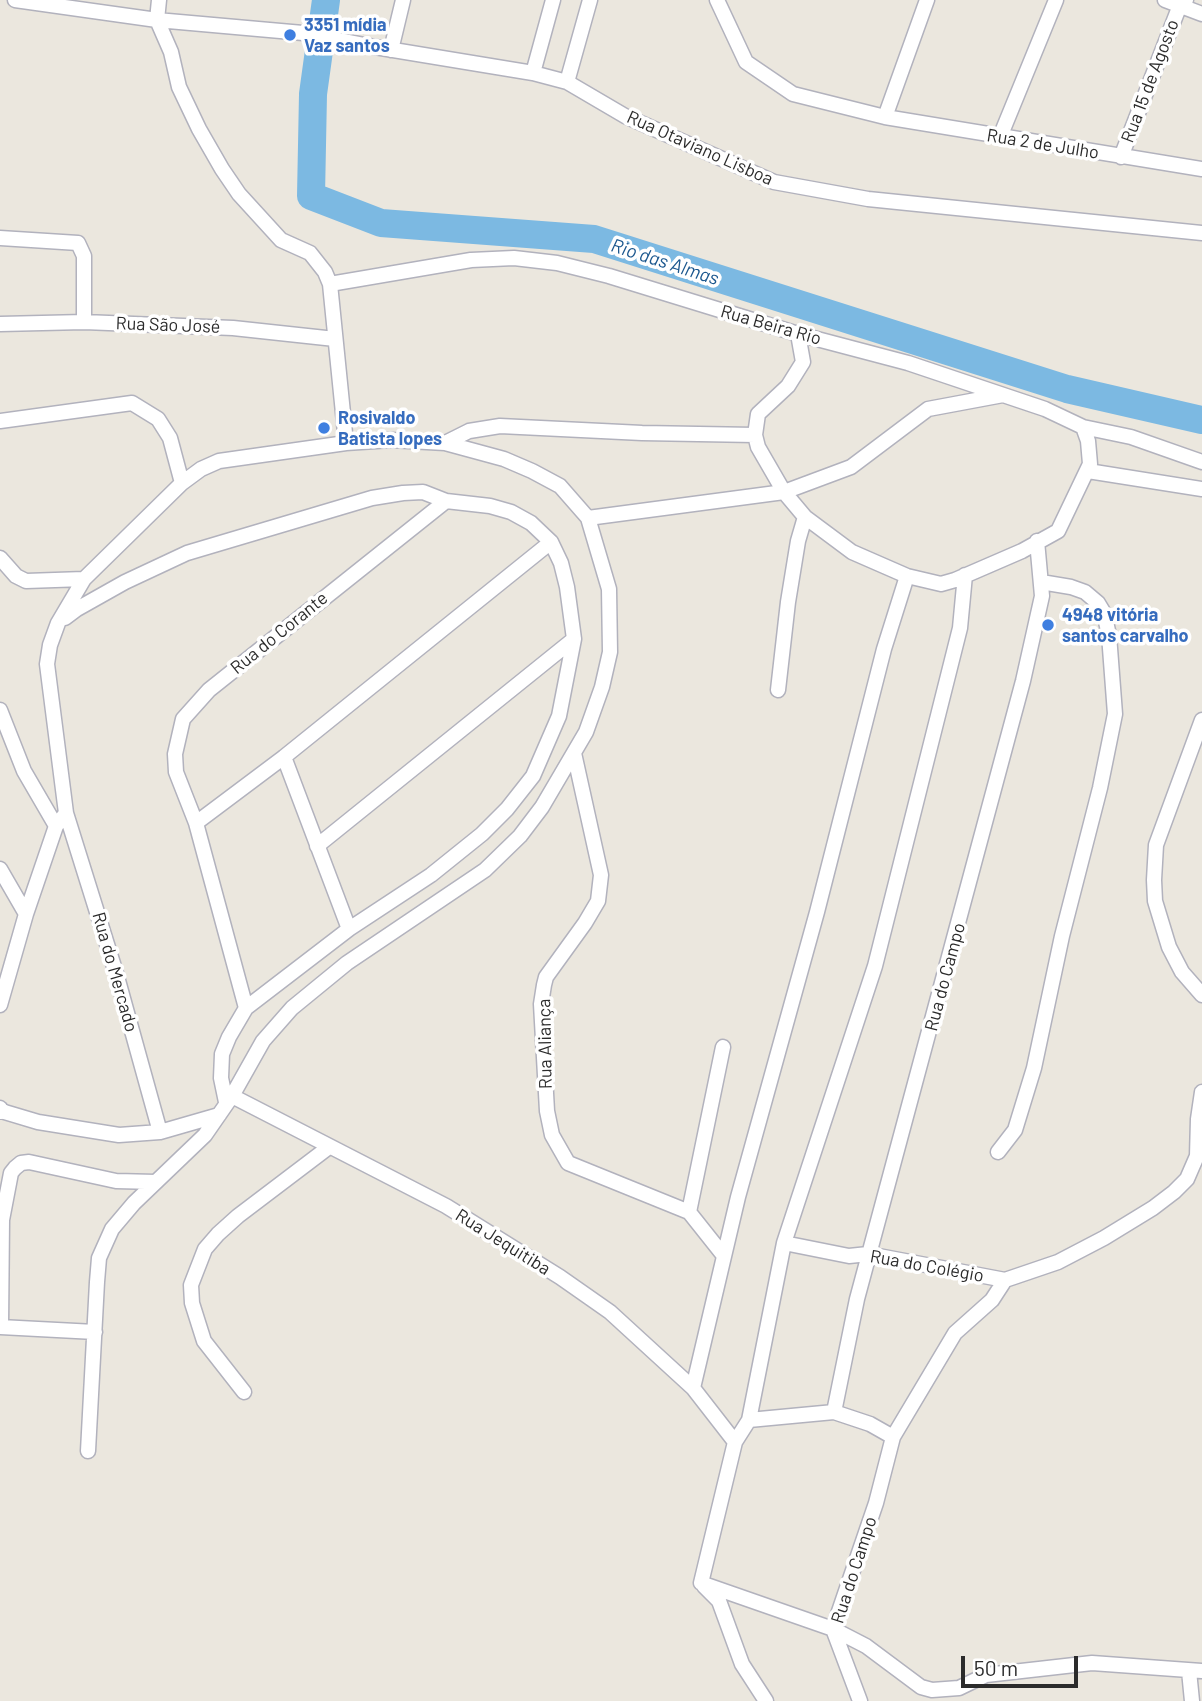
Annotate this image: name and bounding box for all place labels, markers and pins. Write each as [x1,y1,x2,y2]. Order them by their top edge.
place label: 3351 mídia Vaz santos [304,14,390,56]
marker: 3351 mídia Vaz santos [282,27,298,43]
place label: Rosivaldo Batista lopes [338,407,442,450]
marker: Rosivaldo Batista lopes [316,420,332,436]
place label: 4948 vitória santos carvalho [1062,604,1189,646]
marker: 4948 vitória santos carvalho [1040,617,1056,633]

